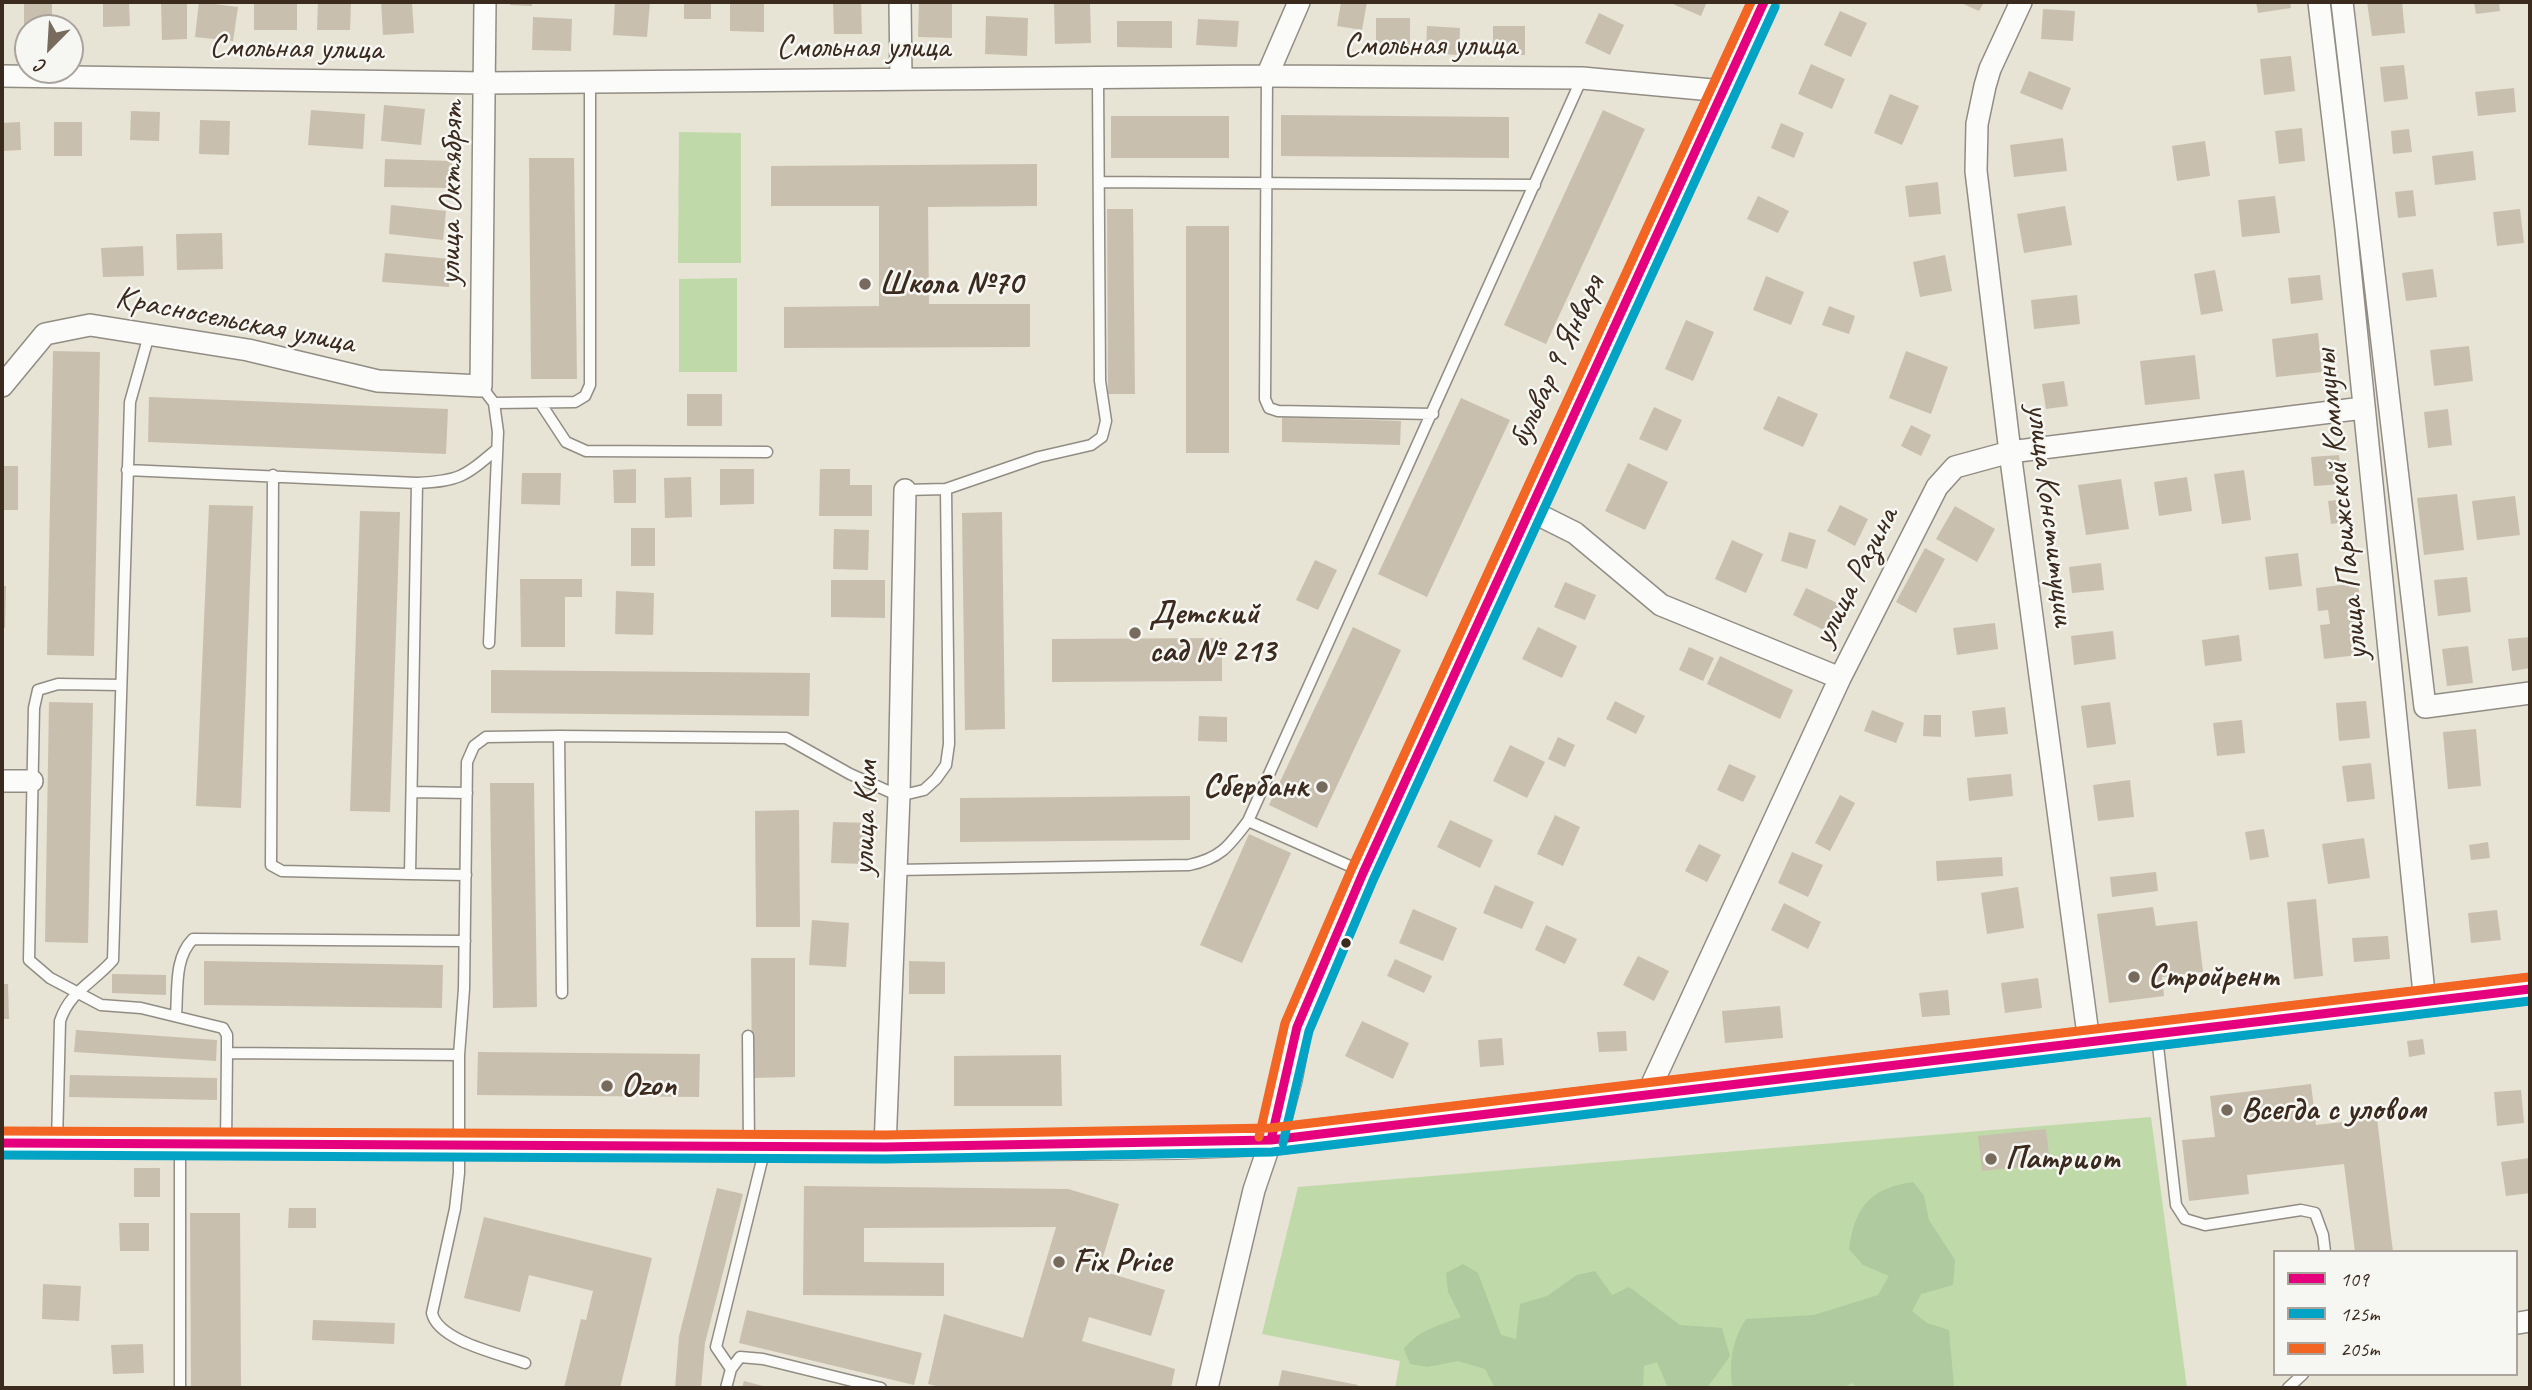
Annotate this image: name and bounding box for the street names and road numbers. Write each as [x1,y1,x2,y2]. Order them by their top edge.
street label: Смольная улица [1343,26,1517,66]
street label: Смольная улица [209,28,383,70]
street label: Смольная улица [776,28,950,68]
street label: улица Октябрят [431,100,473,286]
street label: бульвар 9 Января [1500,270,1614,454]
street label: Красносельская улица [112,278,358,364]
street label: улица Парижской Коммуны [2306,348,2378,662]
street label: улица Конституции [2017,402,2083,628]
street label: улица Разина [1804,501,1908,653]
street label: улица Ким [844,760,888,876]

